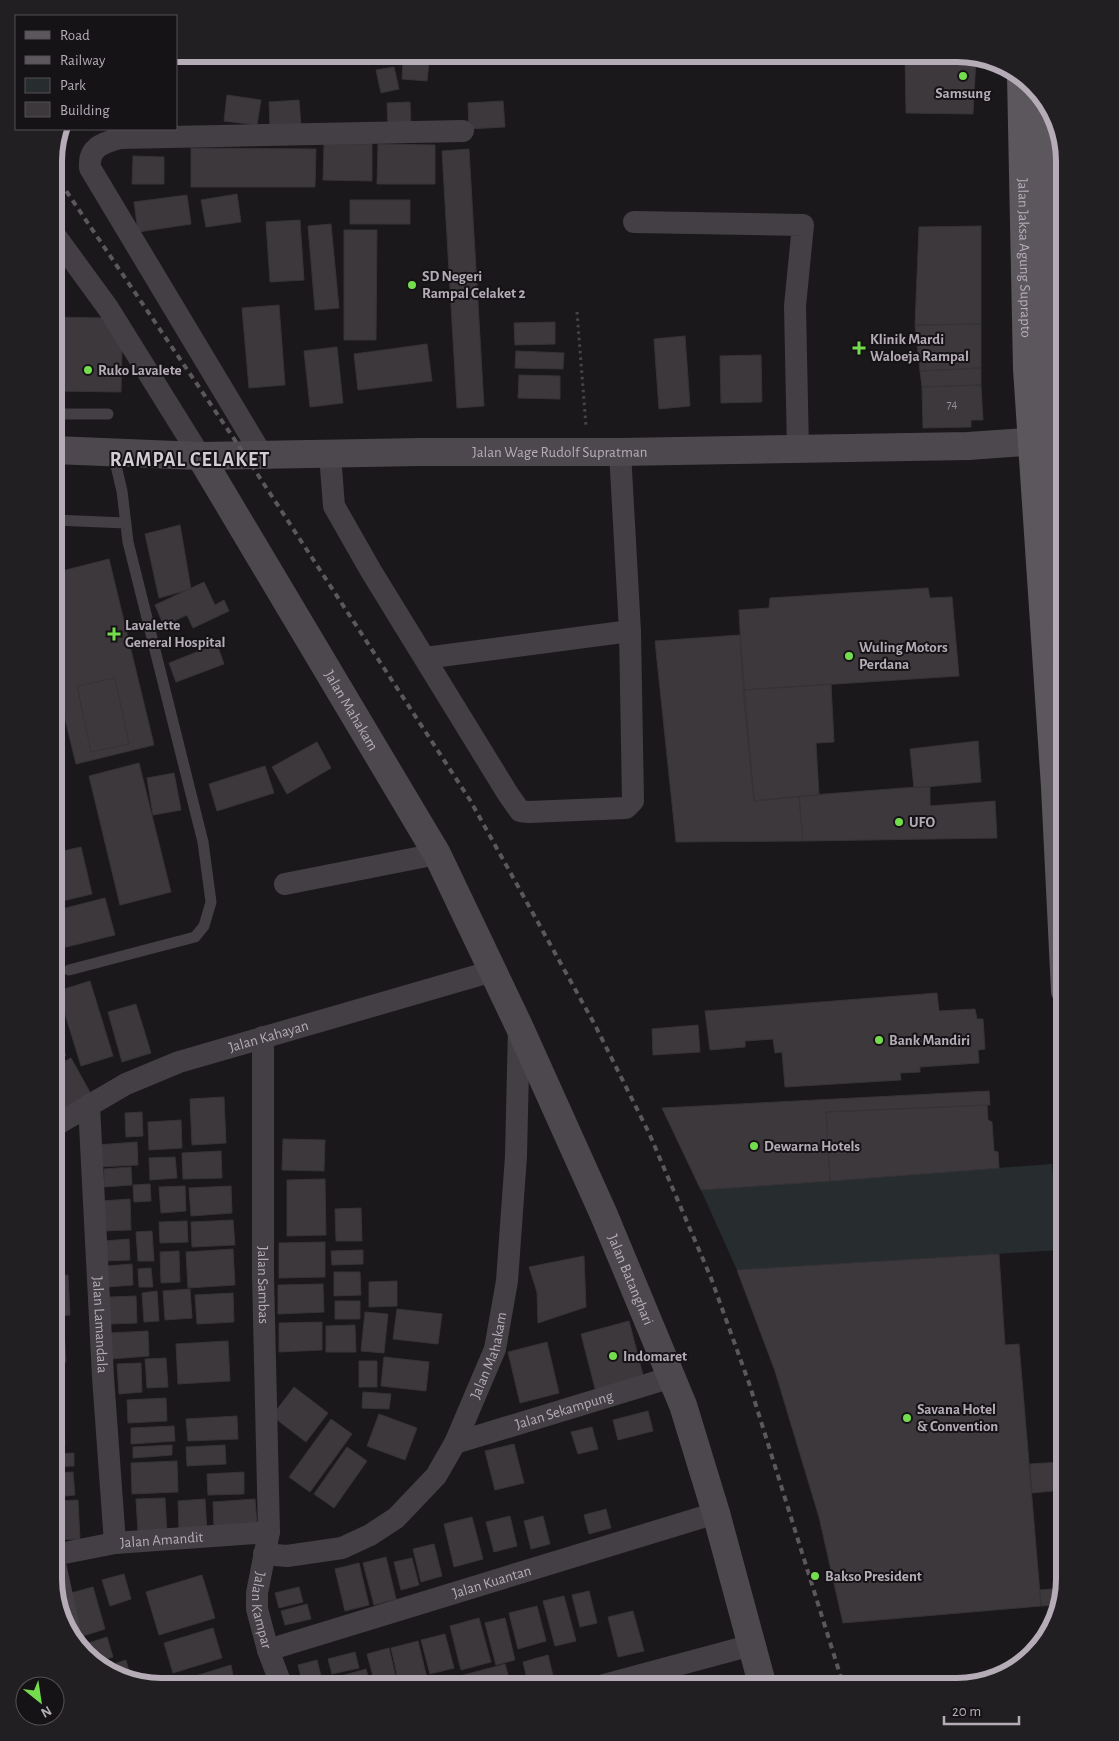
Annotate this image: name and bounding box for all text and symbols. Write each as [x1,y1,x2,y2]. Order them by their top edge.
legend [15,15,178,130]
text: Road [60,28,90,43]
text: Railway [60,53,106,68]
marker: Samsung [957,70,969,82]
text: Park [60,78,86,93]
place label: Samsung [935,86,991,101]
text: Building [60,103,110,118]
street label: Jalan Jaksa Agung Suprapto [1016,178,1034,338]
place label: SD Negeri Rampal Celaket 2 [422,269,525,301]
marker: SD Negeri Rampal Celaket 2 [406,279,418,291]
place label: Klinik Mardi Waloeja Rampal [870,332,969,364]
marker: Klinik Mardi Waloeja Rampal [852,341,866,355]
place label: Ruko Lavalete [98,363,182,378]
marker: Ruko Lavalete [82,364,94,376]
house number: 74 [947,398,958,410]
street label: Jalan Wage Rudolf Supratman [472,444,648,460]
district label: RAMPAL CELAKET [110,450,270,470]
place label: Lavalette General Hospital [125,618,226,650]
marker: Lavalette General Hospital [107,627,121,641]
place label: Wuling Motors Perdana [859,640,948,672]
marker: Wuling Motors Perdana [843,650,855,662]
street label: Jalan Mahakam [322,668,381,753]
place label: UFO [909,815,935,830]
marker: UFO [893,816,905,828]
street label: Jalan Kahayan [227,1017,310,1055]
place label: Bank Mandiri [889,1033,970,1048]
marker: Bank Mandiri [873,1034,885,1046]
place label: Dewarna Hotels [764,1139,860,1154]
marker: Dewarna Hotels [748,1140,760,1152]
street label: Jalan Batanghari [605,1232,656,1327]
street label: Jalan Sambas [255,1246,272,1324]
street label: Jalan Lamandala [90,1276,110,1374]
street label: Jalan Mahakam [467,1311,509,1401]
place label: Indomaret [623,1349,687,1364]
marker: Indomaret [607,1350,619,1362]
street label: Jalan Sekampung [513,1388,615,1432]
place label: Savana Hotel & Convention [917,1402,998,1434]
marker: Savana Hotel & Convention [901,1412,913,1424]
street label: Jalan Amandit [120,1529,204,1550]
street label: Jalan Kuantan [451,1562,533,1601]
place label: Bakso President [825,1569,922,1584]
marker: Bakso President [809,1570,821,1582]
street label: Jalan Kampar [250,1571,275,1651]
north arrow [15,1676,65,1726]
scale bar [944,1694,1019,1726]
text: N [38,1703,54,1720]
text: 20 m [952,1704,981,1719]

